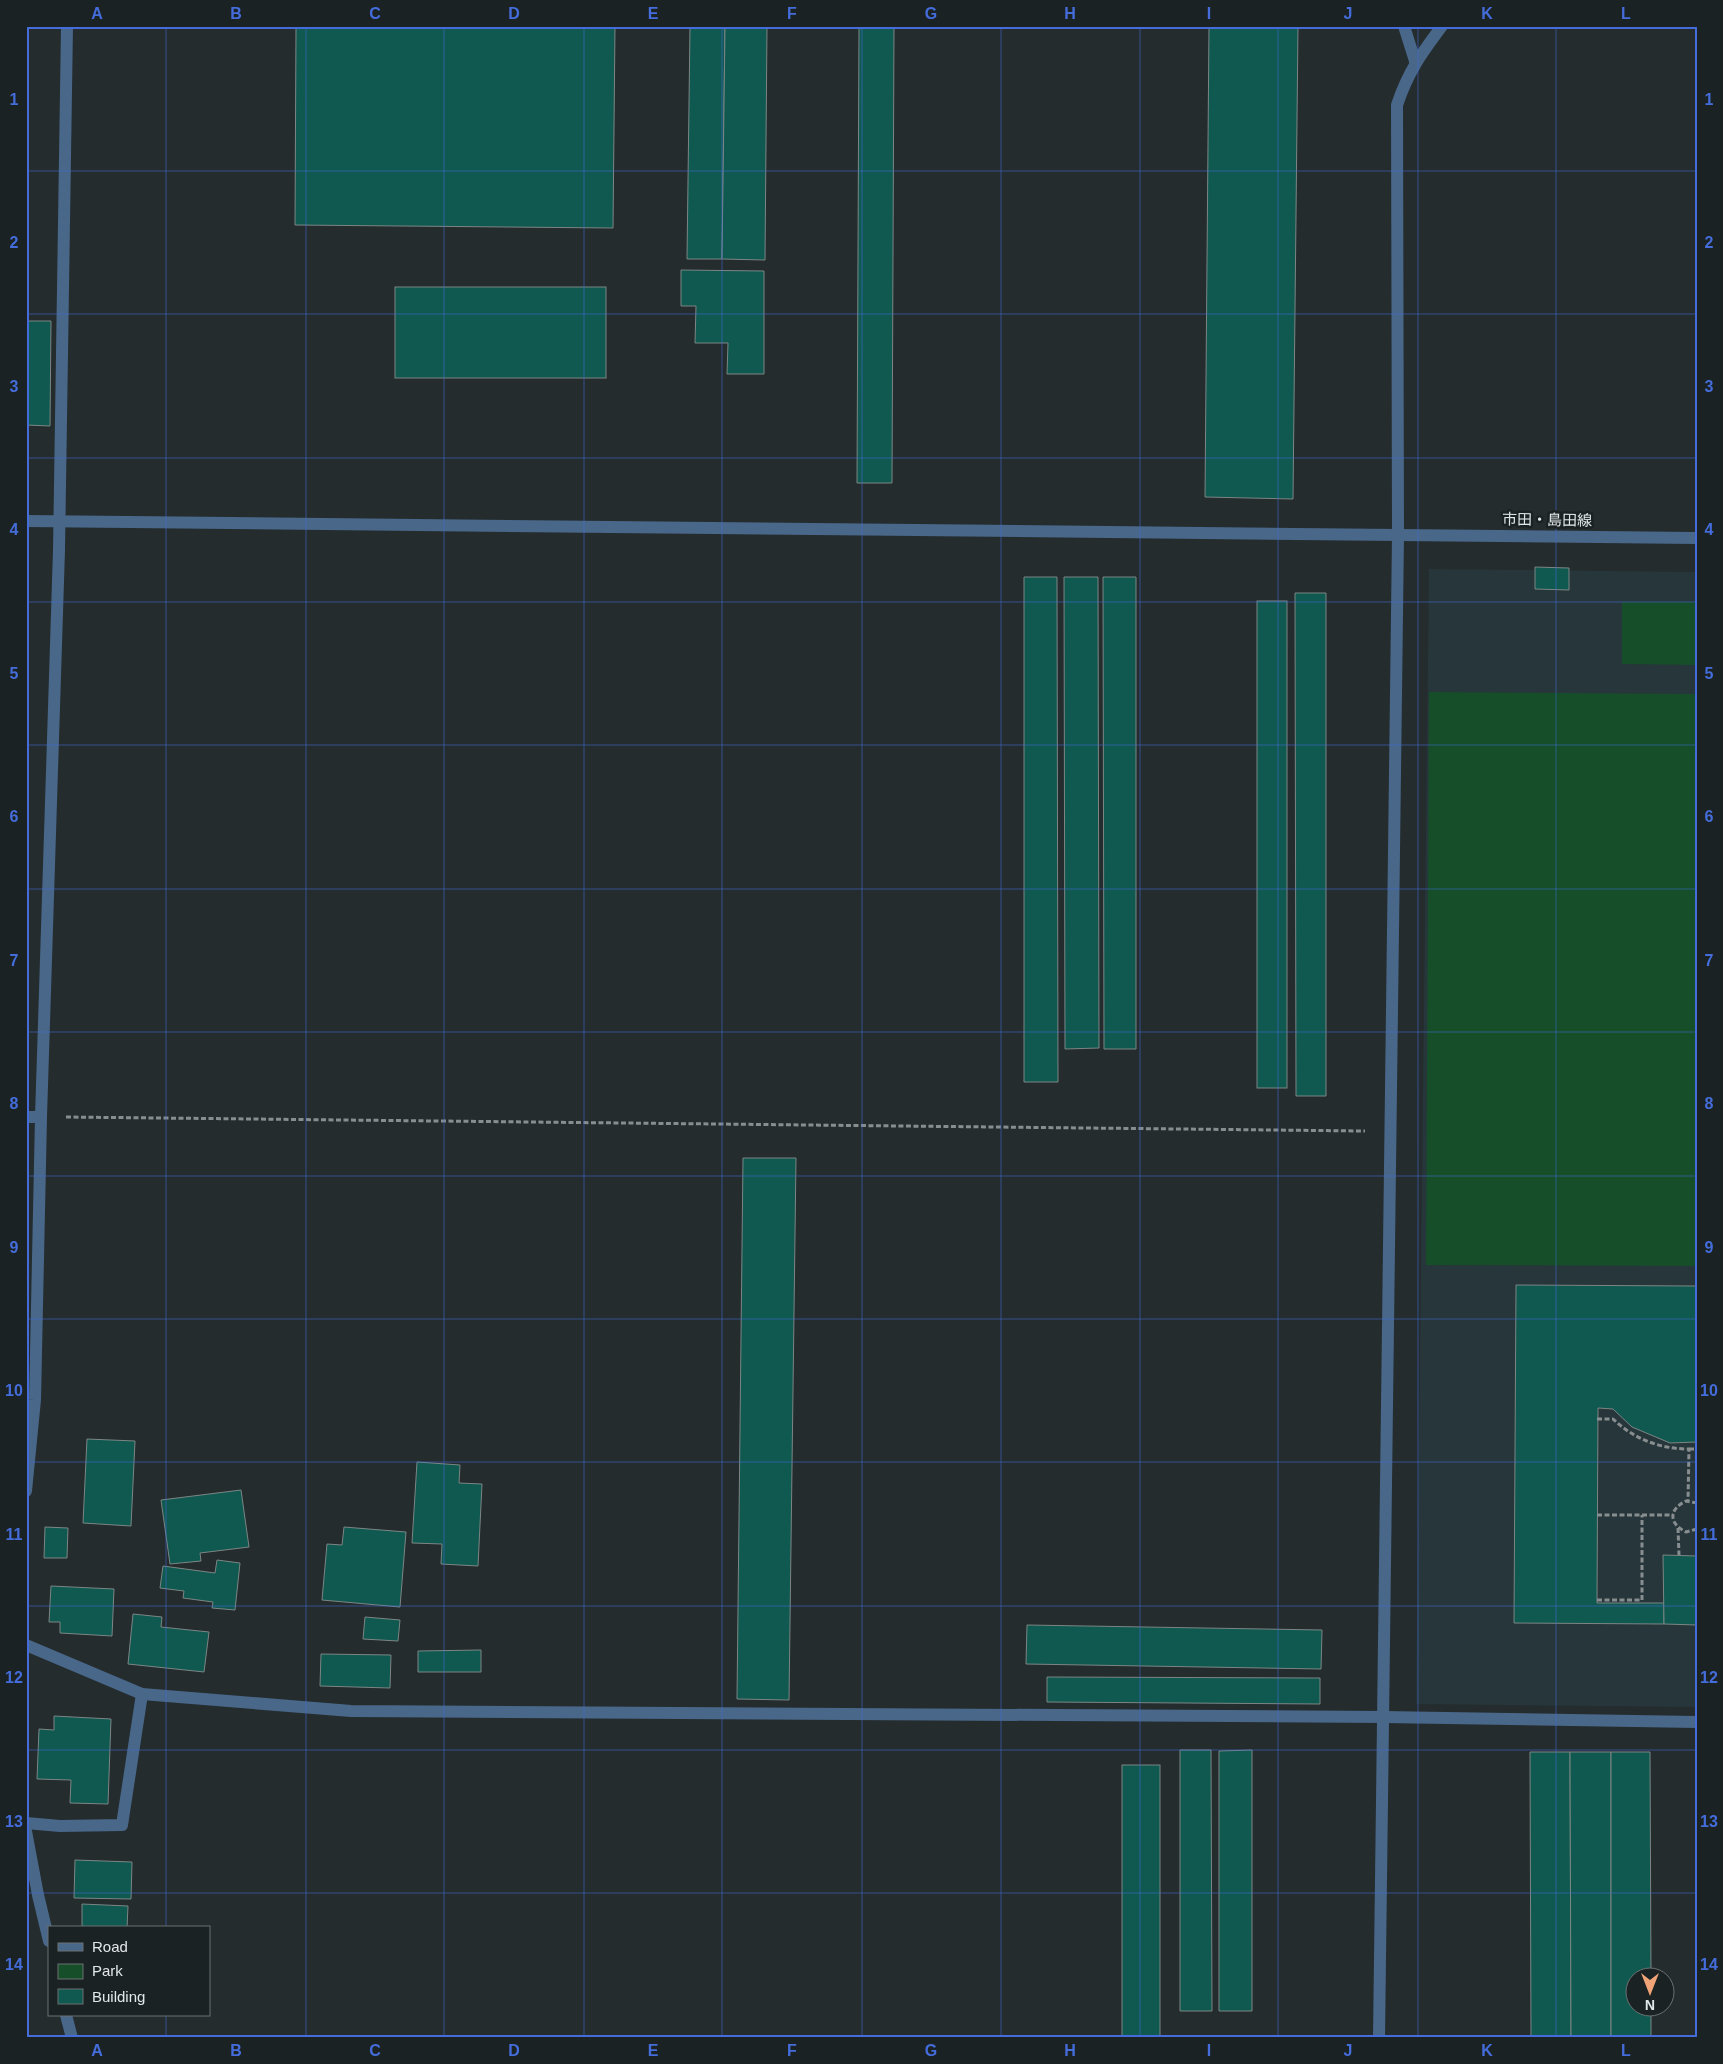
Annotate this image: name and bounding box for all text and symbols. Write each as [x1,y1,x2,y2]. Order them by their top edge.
text: A [91,5,103,22]
text: B [230,5,242,22]
text: C [369,5,381,22]
text: D [508,5,520,22]
text: E [648,5,659,22]
text: F [787,5,797,22]
text: G [925,5,937,22]
text: H [1064,5,1076,22]
text: I [1207,5,1211,22]
text: J [1344,5,1352,22]
text: K [1481,5,1493,22]
text: L [1621,5,1631,22]
text: 1 [10,91,19,108]
text: 1 [1705,91,1714,108]
text: 2 [10,234,19,251]
text: 2 [1705,234,1714,251]
text: 3 [10,378,19,395]
text: 3 [1705,378,1714,395]
street label: 市田・島田線 [1502,510,1592,529]
text: 4 [10,521,19,538]
text: 4 [1705,521,1714,538]
text: 5 [10,665,19,682]
text: 5 [1705,665,1714,682]
text: 6 [10,808,19,825]
text: 6 [1705,808,1714,825]
text: 7 [10,952,19,969]
text: 7 [1705,952,1714,969]
text: 8 [10,1095,19,1112]
text: 8 [1705,1095,1714,1112]
text: 9 [10,1239,19,1256]
text: 9 [1705,1239,1714,1256]
text: 10 [5,1382,23,1399]
text: 10 [1700,1382,1718,1399]
text: 11 [6,1526,23,1543]
text: 11 [1701,1526,1718,1543]
text: 12 [5,1669,23,1686]
text: 12 [1700,1669,1718,1686]
text: 13 [5,1813,23,1830]
text: 13 [1700,1813,1718,1830]
legend [48,1926,210,2016]
text: Road [92,1938,128,1955]
text: 14 [5,1956,23,1973]
text: 14 [1700,1956,1718,1973]
text: Park [92,1962,123,1979]
north arrow [1626,1966,1676,2016]
text: Building [92,1988,145,2005]
text: N [1645,1997,1655,2013]
text: A [91,2042,103,2059]
text: B [230,2042,242,2059]
text: C [369,2042,381,2059]
text: D [508,2042,520,2059]
text: E [648,2042,659,2059]
text: F [787,2042,797,2059]
text: G [925,2042,937,2059]
text: H [1064,2042,1076,2059]
text: I [1207,2042,1211,2059]
text: J [1344,2042,1352,2059]
text: K [1481,2042,1493,2059]
text: L [1621,2042,1631,2059]

